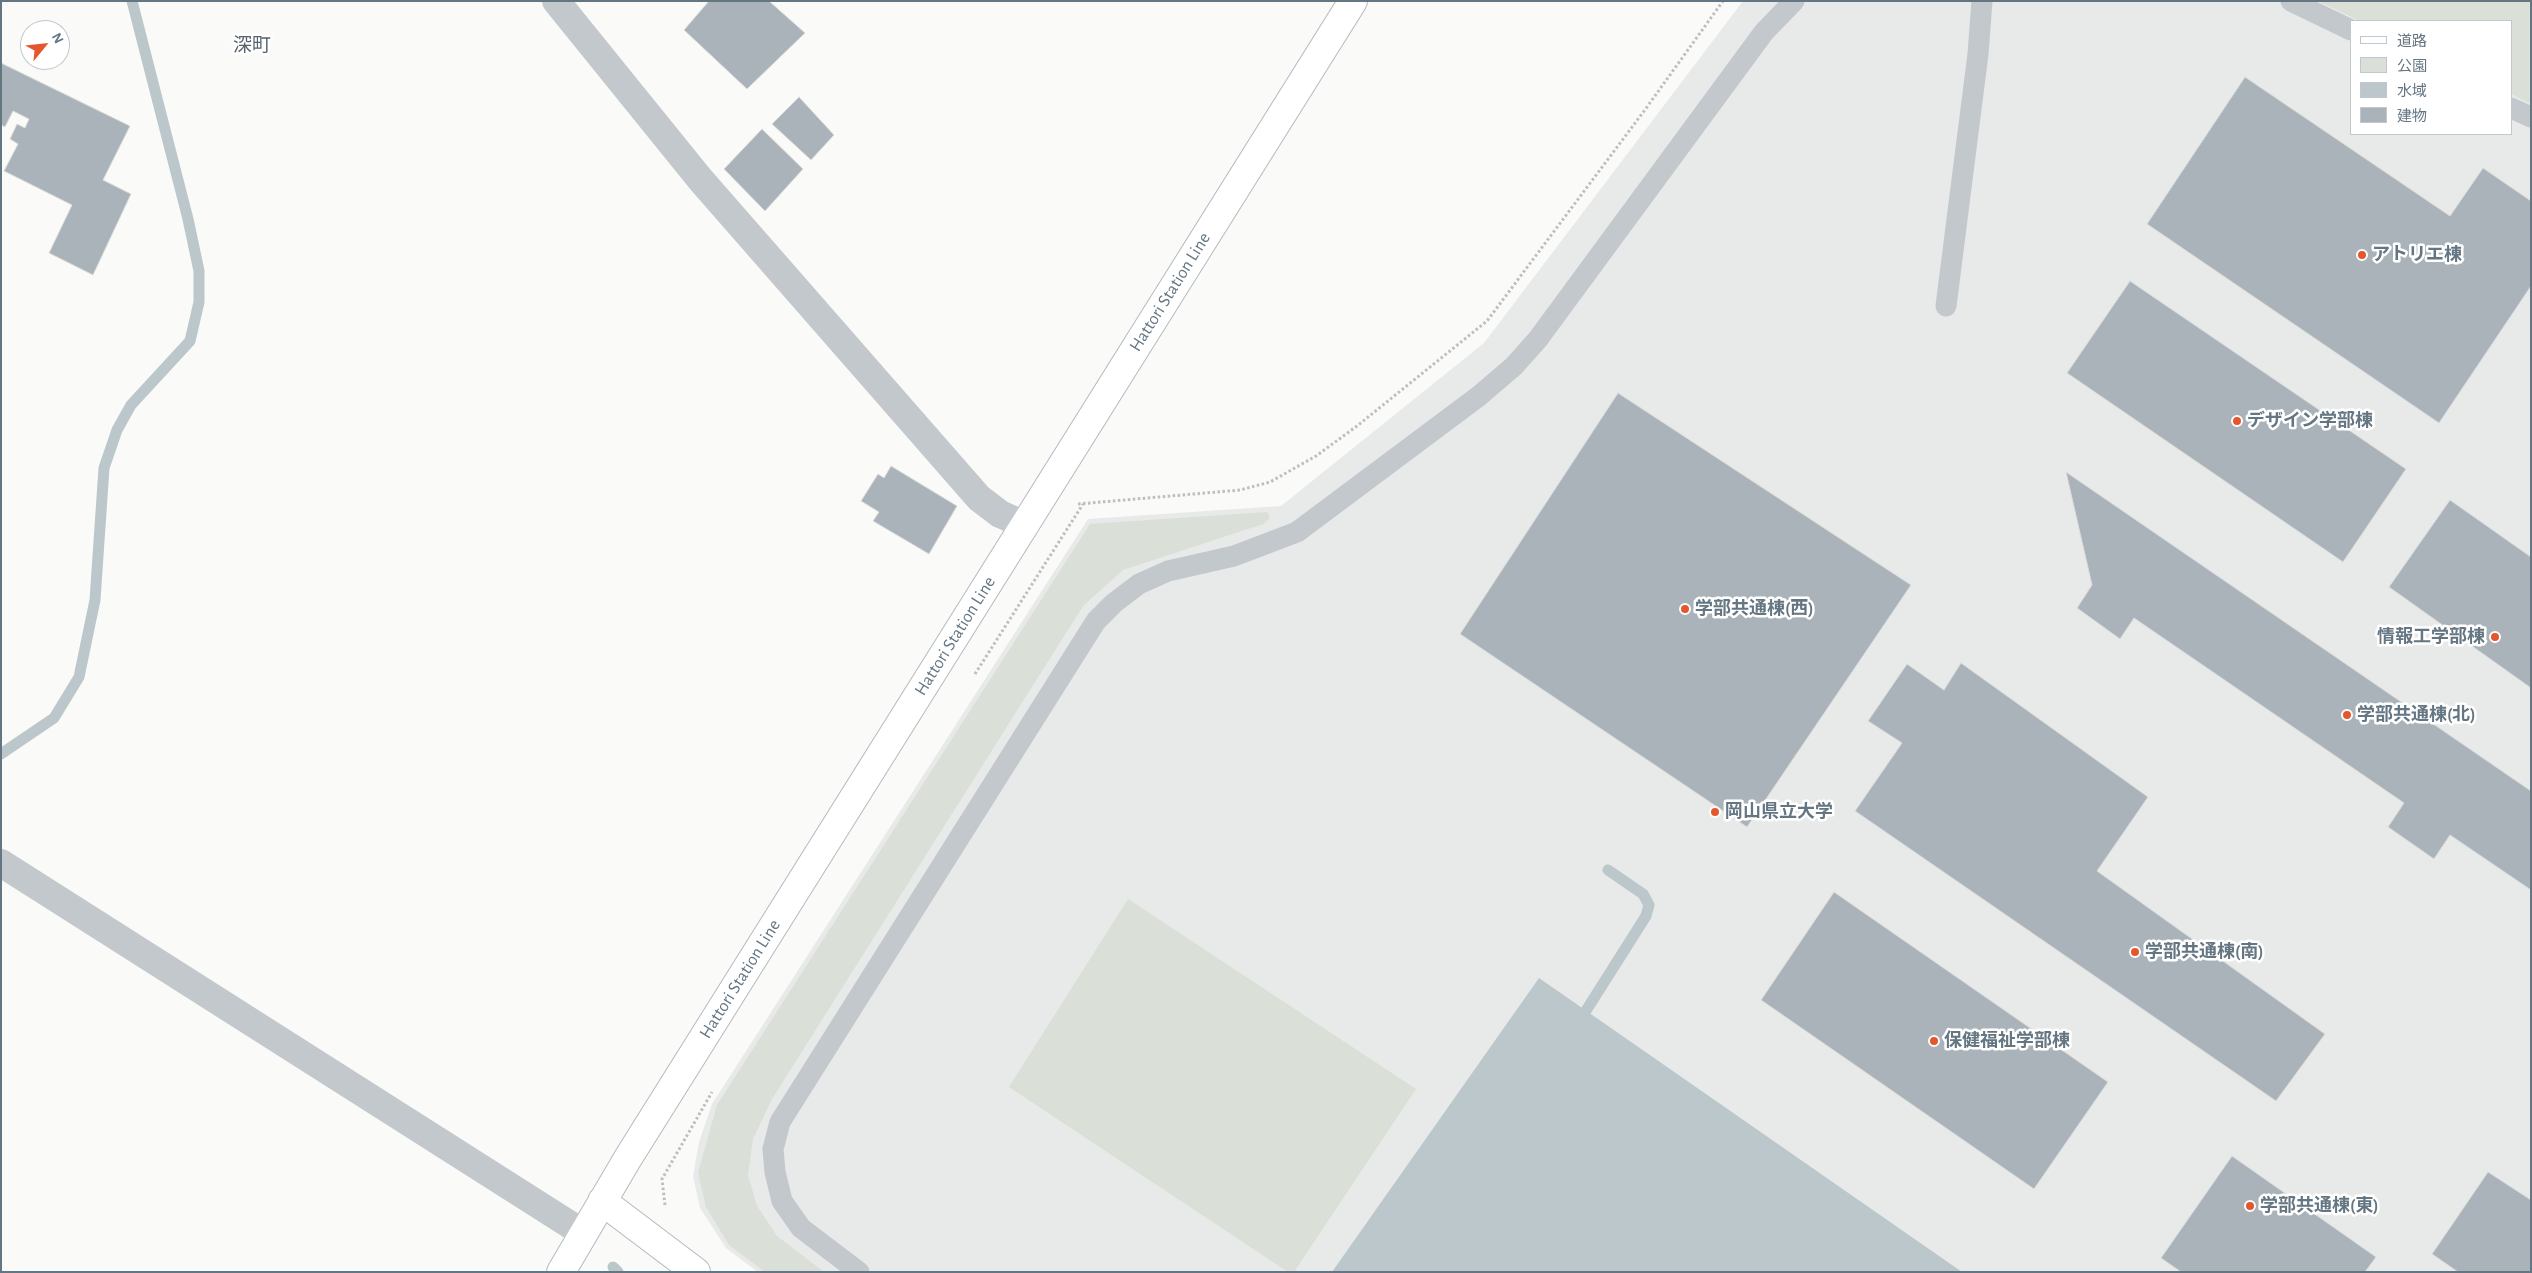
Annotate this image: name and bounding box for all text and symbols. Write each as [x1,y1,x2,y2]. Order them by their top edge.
north arrow [20,20,70,70]
legend [2350,20,2512,135]
text: N [49,31,66,46]
district label: 深町 [233,34,271,56]
text: 道路 [2397,34,2427,49]
text: 公園 [2397,59,2427,74]
text: 水域 [2397,84,2427,99]
text: 建物 [2397,109,2427,124]
street label: Hattori Station Line [1125,228,1215,356]
place label: アトリエ棟 [2372,244,2462,266]
marker: アトリエ棟 [2356,249,2368,261]
place label: デザイン学部棟 [2247,410,2373,432]
marker: デザイン学部棟 [2231,415,2243,427]
street label: Hattori Station Line [910,572,1000,700]
place label: 学部共通棟(西) [1695,598,1814,620]
marker: 学部共通棟(西) [1679,603,1691,615]
place label: 情報工学部棟 [2377,626,2485,648]
marker: 情報工学部棟 [2489,631,2501,643]
place label: 学部共通棟(北) [2357,704,2476,726]
marker: 学部共通棟(北) [2341,709,2353,721]
place label: 岡山県立大学 [1725,801,1833,823]
marker: 岡山県立大学 [1709,806,1721,818]
street label: Hattori Station Line [695,915,785,1043]
place label: 学部共通棟(南) [2145,941,2264,963]
marker: 学部共通棟(南) [2129,946,2141,958]
place label: 保健福祉学部棟 [1944,1030,2070,1052]
marker: 保健福祉学部棟 [1928,1035,1940,1047]
place label: 学部共通棟(東) [2260,1195,2379,1217]
marker: 学部共通棟(東) [2244,1200,2256,1212]

